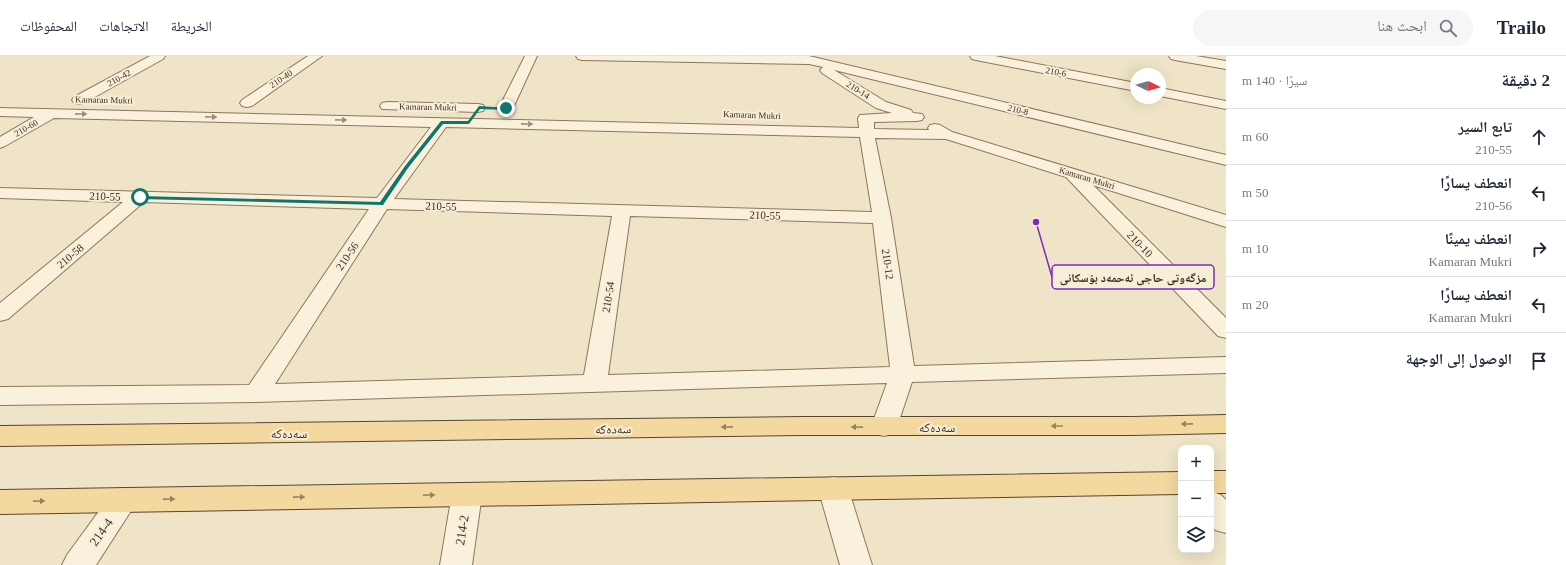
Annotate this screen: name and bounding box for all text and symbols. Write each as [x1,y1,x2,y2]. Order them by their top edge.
search box [1193,10,1473,46]
icon: search [1437,17,1459,39]
text: Trailo [1497,17,1546,38]
text: ابحث هنا [1377,18,1427,34]
text: المحفوظات [20,19,77,34]
text: الاتجاهات [99,19,149,34]
text: الخريطة [171,19,212,34]
street label: 210-6 [1045,65,1068,79]
street label: 210-42 [105,67,133,89]
street label: 210-40 [268,67,295,90]
north arrow [1130,68,1166,104]
text: 2 دقيقة [1502,71,1550,90]
text: سيرًا · 140 m [1242,73,1307,88]
street label: 210-14 [845,79,872,101]
street label: Kamaran Mukri [75,94,133,106]
route end [497,99,515,117]
street label: Kamaran Mukri [399,101,457,113]
street label: 210-8 [1007,103,1030,118]
street label: Kamaran Mukri [723,109,782,121]
one-way arrow [75,111,88,117]
one-way arrow [205,114,218,120]
street label: 210-60 [12,117,40,139]
one-way arrow [335,117,348,123]
text: تابع السير [1458,119,1512,135]
one-way arrow [521,121,534,127]
icon: ahead [1528,126,1550,148]
text: 60 m [1242,129,1268,144]
text: 210-55 [1475,142,1512,157]
street label: Kamaran Mukri [1058,165,1117,191]
text: انعطف يسارًا [1440,175,1512,191]
icon: left [1528,182,1550,204]
text: 50 m [1242,185,1268,200]
route start [131,188,149,206]
street label: 210-55 [89,189,121,203]
text: 210-56 [1475,198,1512,213]
street label: 210-55 [425,199,457,213]
street label: 210-55 [749,208,781,222]
street label: 210-10 [1125,229,1155,260]
text: انعطف يمينًا [1445,231,1512,247]
icon: right [1528,238,1550,260]
street label: 210-56 [333,239,361,272]
street label: 210-58 [54,241,86,271]
text: 10 m [1242,241,1268,256]
street label: 210-12 [880,248,896,280]
text: Kamaran Mukri [1429,254,1512,269]
callout: مزگەوتی حاجی ئەحمەد بۆسکانی [1052,265,1214,289]
text: مزگەوتی حاجی ئەحمەد بۆسکانی [1060,271,1207,286]
street label: 210-54 [600,280,616,313]
text: انعطف يسارًا [1440,287,1512,303]
icon: left [1528,294,1550,316]
text: 20 m [1242,297,1268,312]
text: Kamaran Mukri [1429,310,1512,325]
icon: arrive [1528,350,1550,372]
text: الوصول إلى الوجهة [1406,351,1512,367]
street label: سەدەکە [919,420,955,435]
street label: سەدەکە [595,421,631,437]
one-way arrow [1181,421,1193,428]
one-way arrow [851,423,863,430]
one-way arrow [1050,423,1063,429]
one-way arrow [720,424,733,430]
street label: سەدەکە [271,426,307,441]
map controls [1178,445,1214,553]
button: + [1178,445,1214,481]
button: − [1178,481,1214,517]
one-way arrow [423,492,436,498]
one-way arrow [293,494,306,500]
one-way arrow [163,496,176,502]
one-way arrow [33,498,46,504]
street label: 214-2 [452,514,472,546]
street label: 214-4 [86,515,116,549]
button: layers [1178,517,1214,553]

